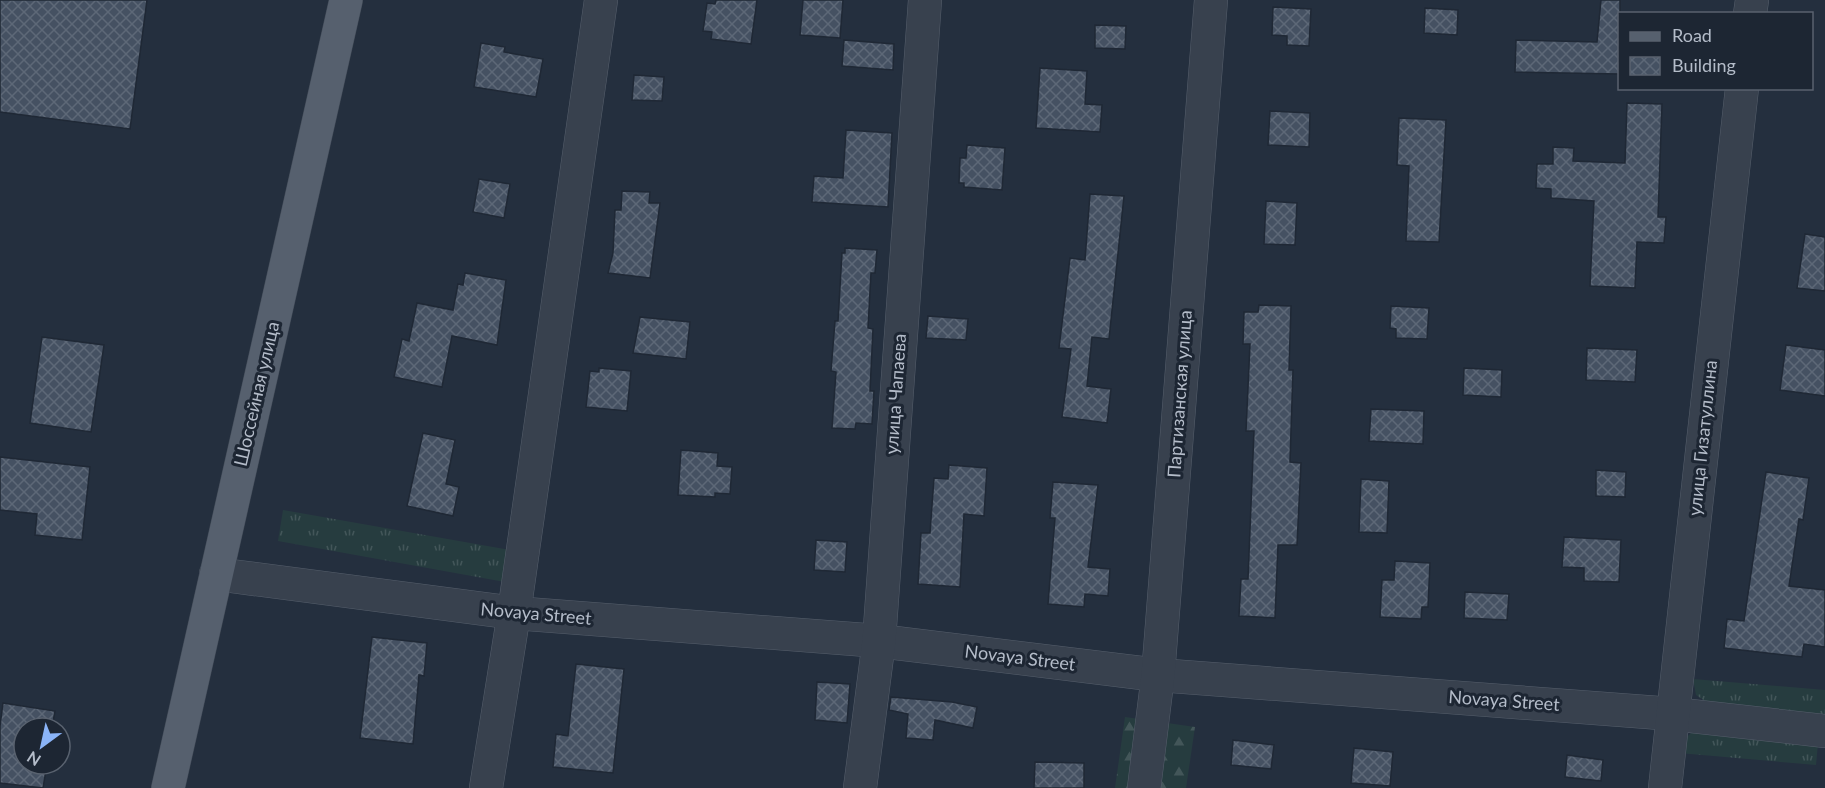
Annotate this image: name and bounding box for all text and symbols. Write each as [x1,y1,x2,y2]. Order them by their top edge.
legend [1618,12,1813,90]
text: Road [1672,24,1712,46]
text: Building [1672,54,1736,76]
street label: Партизанская улица [1162,309,1196,478]
street label: Шоссейная улица [229,319,283,468]
street label: улица Чапаева [880,333,910,455]
street label: улица Гизатуллина [1683,359,1721,517]
street label: Novaya Street [480,597,593,629]
street label: Novaya Street [964,639,1077,675]
street label: Novaya Street [1448,685,1561,715]
north arrow [12,716,72,776]
text: N [23,748,44,770]

